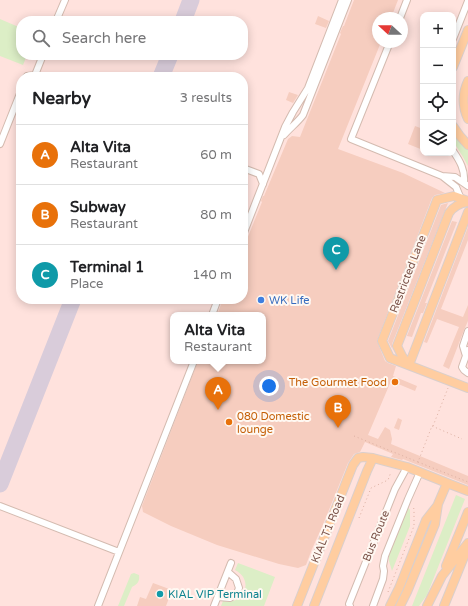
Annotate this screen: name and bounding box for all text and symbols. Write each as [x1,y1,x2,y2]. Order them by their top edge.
north arrow [372,12,408,48]
map controls [420,12,456,156]
button: + [420,12,456,48]
search box [16,16,248,60]
icon: search [30,27,52,49]
text: Search here [62,29,146,47]
button: − [420,48,456,84]
button: locate [420,84,456,120]
text: Nearby [32,88,91,109]
text: 3 results [180,90,232,106]
button: layers [420,120,456,156]
text: Alta Vita [70,138,131,156]
text: A [40,147,50,163]
text: 60 m [200,147,232,163]
text: Restaurant [70,156,138,172]
text: Subway [70,198,126,216]
text: B [40,207,50,223]
text: 80 m [200,207,232,223]
text: Restaurant [70,216,138,232]
street label: Restricted Lane [387,233,429,315]
pin: C [323,237,349,270]
text: Terminal 1 [70,258,145,276]
text: C [40,267,50,283]
text: 140 m [192,267,232,283]
text: Place [70,276,103,292]
place label: WK Life [269,294,310,307]
marker: WK Life [256,295,266,305]
popup [170,312,266,364]
text: Alta Vita [184,321,245,339]
text: Restaurant [184,339,252,355]
your location [259,376,279,396]
place label: The Gourmet Food [289,376,387,389]
pin: A [205,377,231,410]
marker: The Gourmet Food [390,377,400,387]
pin: B [325,395,351,428]
place label: 080 Domestic lounge [237,410,310,436]
marker: 080 Domestic lounge [224,417,234,427]
street label: KIAL T1 Road [308,493,348,565]
street label: Bus Route [360,509,392,563]
place label: KIAL VIP Terminal [168,588,262,601]
marker: KIAL VIP Terminal [155,589,165,599]

